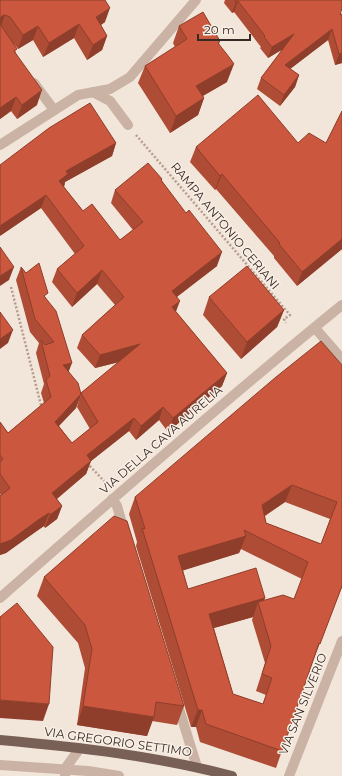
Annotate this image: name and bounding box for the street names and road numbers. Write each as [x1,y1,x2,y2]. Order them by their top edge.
street label: RAMPA ANTONIO CERIANI [168,159,283,292]
street label: VIA DELLA CAVA AURELIA [96,382,225,497]
street label: VIA SAN SILVERIO [275,651,330,757]
street label: VIA GREGORIO SETTIMO [43,724,193,759]

